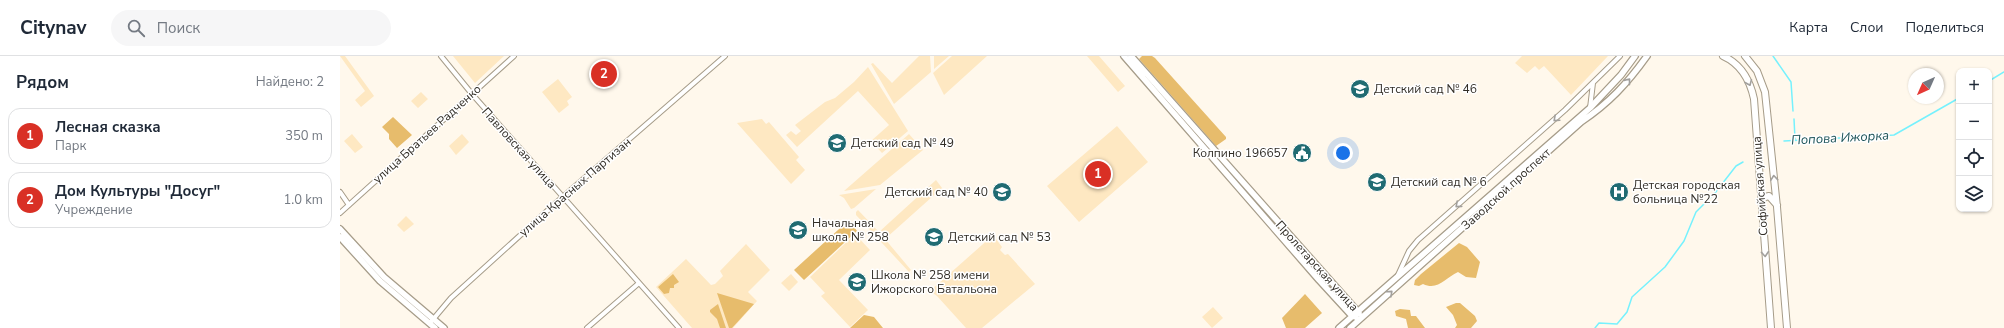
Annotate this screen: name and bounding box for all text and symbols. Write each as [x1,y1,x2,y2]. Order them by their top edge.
search box [111,10,391,46]
text: Citynav [20,15,87,41]
icon: search [125,17,147,39]
text: Поиск [157,18,200,38]
text: Карта [1789,18,1828,37]
text: Слои [1850,18,1884,37]
text: Поделиться [1906,18,1984,37]
pin: 2 [591,59,617,89]
north arrow [1908,68,1944,104]
map controls [1956,68,1992,212]
button: + [1956,68,1992,104]
text: Рядом [16,71,69,94]
text: Найдено: 2 [256,73,324,91]
school or university icon: Детский сад № 46 [1349,78,1371,100]
one-way arrow [1624,79,1631,86]
one-way arrow [1745,79,1753,86]
street label: улица Братьев Радченко [370,81,485,187]
place label: Детский сад № 46 [1374,81,1477,97]
street label: Павловская улица [478,104,560,192]
button: − [1956,104,1992,140]
one-way arrow [1553,114,1561,121]
text: Лесная сказка [55,117,161,137]
water label: Попова Ижорка [1790,126,1890,150]
text: 1 [26,127,34,145]
text: 350 m [285,127,323,145]
school or university icon: Детский сад № 49 [826,132,848,154]
street label: улица Красных Партизан [516,134,634,240]
place label: Детский сад № 49 [851,135,954,151]
street label: Софийская улица [1749,136,1771,236]
text: Парк [55,137,86,155]
button: locate [1956,140,1992,176]
public building icon: Колпино 196657 [1291,142,1313,164]
your location [1333,143,1353,163]
street label: Заводской проспект [1458,144,1555,233]
place label: Колпино 196657 [1193,145,1288,161]
pin: 1 [1085,159,1111,189]
school or university icon: Детский сад № 6 [1366,171,1388,193]
place label: Детский сад № 6 [1391,174,1487,190]
one-way arrow [1770,175,1779,181]
button: layers [1956,176,1992,212]
place label: Детская городская больница №22 [1633,177,1740,207]
text: Дом Культуры "Досуг" [55,181,220,201]
school or university icon: Детский сад № 40 [991,181,1013,203]
hospital icon: Детская городская больница №22 [1608,181,1630,203]
place label: Детский сад № 40 [885,184,988,200]
text: 2 [26,191,34,209]
text: 1.0 km [283,191,323,209]
one-way arrow [1456,200,1463,207]
text: Учреждение [55,201,133,219]
place label: Начальная школа № 258 [812,215,889,245]
street label: Пролетарская улица [1272,217,1362,315]
school or university icon: Начальная школа № 258 [787,219,809,241]
school or university icon: Детский сад № 53 [923,226,945,248]
place label: Детский сад № 53 [948,229,1051,245]
one-way arrow [1761,251,1770,257]
place label: Школа № 258 имени Ижорского Батальона [871,267,997,297]
school or university icon: Школа № 258 имени Ижорского Батальона [846,271,868,293]
one-way arrow [1385,291,1392,298]

